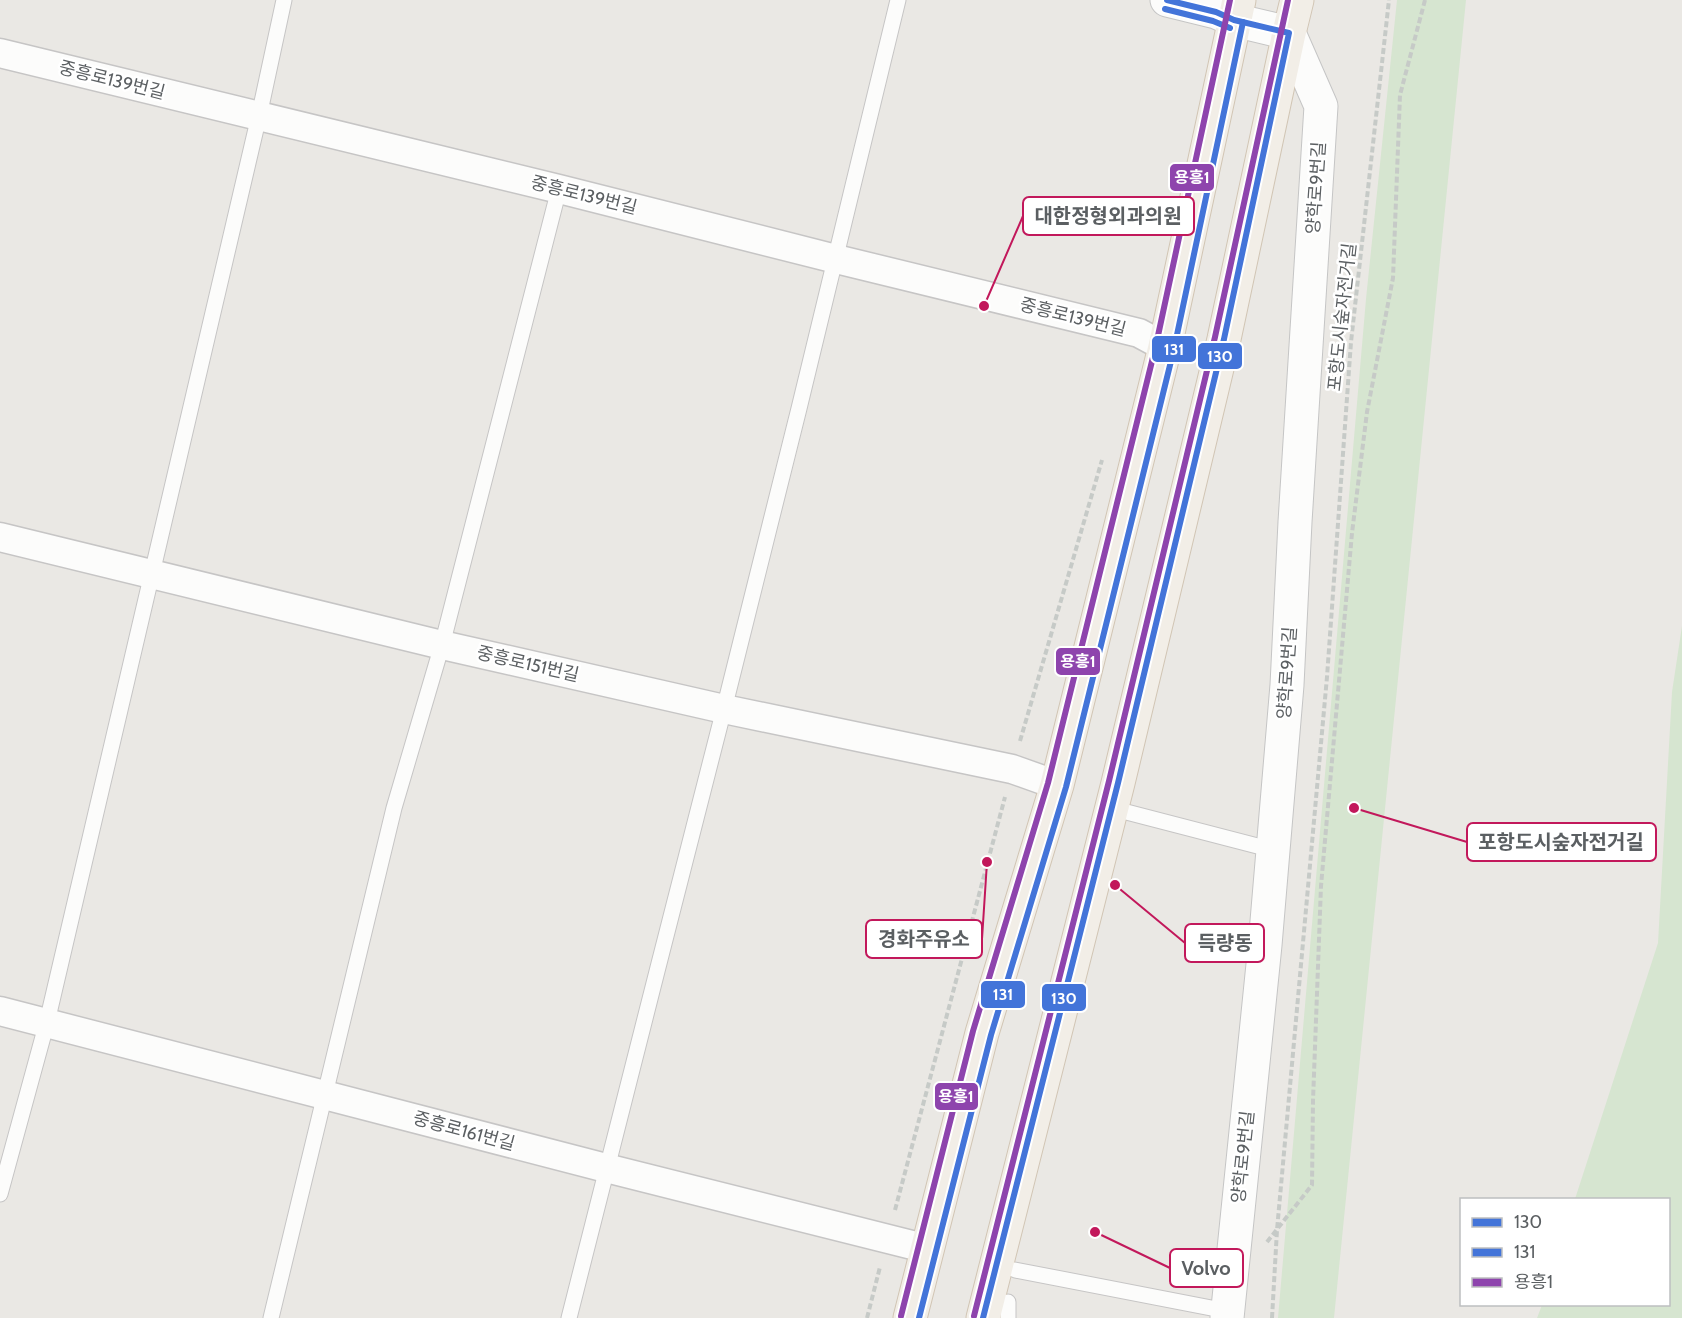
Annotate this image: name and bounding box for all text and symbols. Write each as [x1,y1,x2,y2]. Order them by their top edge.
street label: 중흥로139번길 [57,56,167,104]
street label: 양학로9번길 [1302,141,1330,235]
line badge: 용흥1 [1169,163,1215,192]
text: 용흥1 [1174,168,1210,187]
street label: 중흥로139번길 [529,171,639,219]
callout: 대한정형외과의원 [1023,197,1194,235]
text: 대한정형외과의원 [1034,204,1182,228]
street label: 포항도시숲자전거길 [1323,242,1361,392]
street label: 중흥로139번길 [1018,293,1128,341]
line badge: 131 [1151,335,1197,363]
text: 131 [1164,340,1184,359]
line badge: 130 [1197,342,1243,370]
text: 130 [1207,347,1233,366]
street label: 양학로9번길 [1273,626,1301,720]
street label: 중흥로151번길 [475,642,581,686]
line badge: 용흥1 [1055,647,1101,676]
text: 용흥1 [1060,652,1096,671]
callout: 포항도시숲자전거길 [1467,823,1656,861]
text: 포항도시숲자전거길 [1478,830,1644,854]
callout: 경화주유소 [866,920,982,958]
callout: 득량동 [1185,924,1264,962]
text: 경화주유소 [878,927,970,951]
text: 득량동 [1197,931,1253,955]
line badge: 131 [980,980,1026,1009]
line badge: 130 [1041,983,1087,1012]
text: 131 [993,985,1013,1004]
text: 130 [1051,989,1077,1008]
line badge: 용흥1 [934,1082,979,1111]
text: 용흥1 [938,1087,974,1106]
street label: 중흥로161번길 [411,1107,517,1155]
street label: 양학로9번길 [1227,1110,1259,1204]
legend [1460,1198,1670,1306]
text: 130 [1514,1211,1542,1233]
text: 131 [1514,1241,1535,1263]
callout: Volvo [1170,1249,1243,1287]
text: Volvo [1181,1256,1231,1280]
text: 용흥1 [1514,1271,1553,1293]

